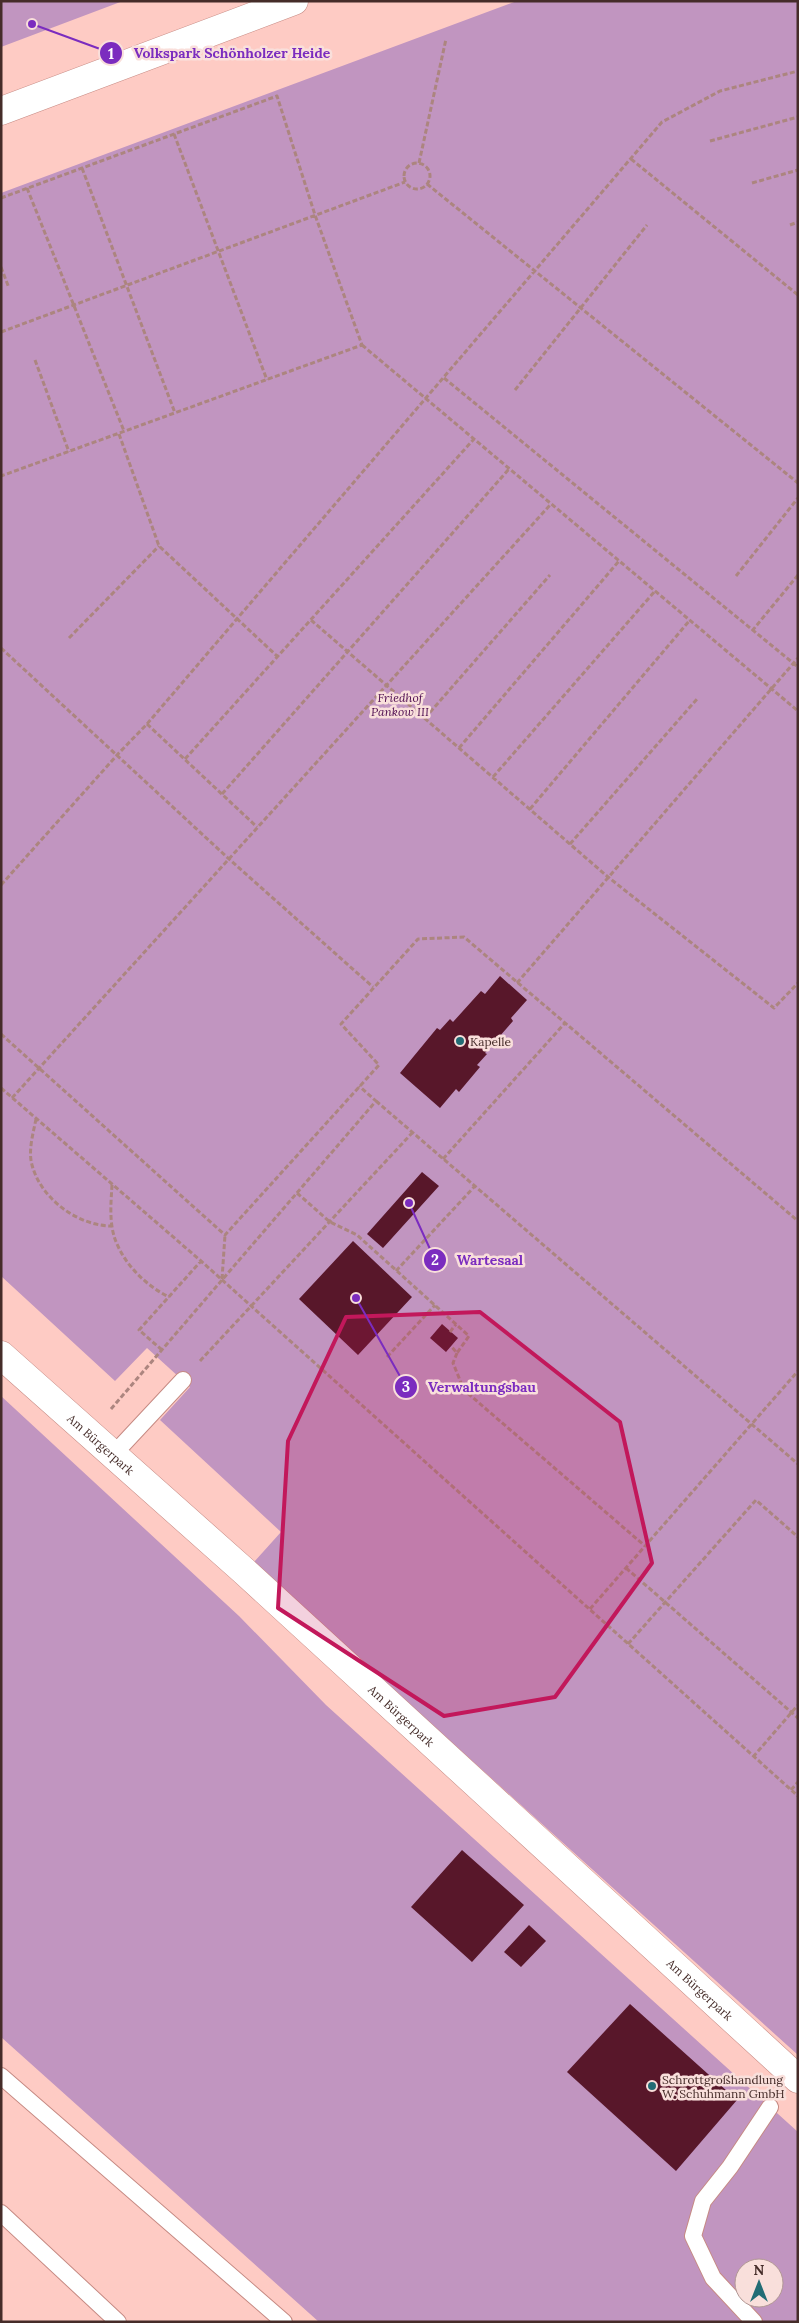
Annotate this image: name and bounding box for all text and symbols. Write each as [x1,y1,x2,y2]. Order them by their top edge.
callout: Volkspark Schönholzer Heide [99,39,340,68]
text: 1 [108,44,114,63]
text: Volkspark Schönholzer Heide [134,44,331,62]
park label: Friedhof Pankow III [371,690,429,719]
place label: Kapelle [470,1034,512,1049]
marker: Kapelle [454,1035,466,1047]
callout: Wartesaal [422,1245,533,1274]
text: 2 [431,1250,439,1269]
text: Wartesaal [457,1251,524,1269]
callout: Verwaltungsbau [393,1373,546,1402]
text: 3 [402,1377,410,1396]
text: Verwaltungsbau [428,1378,536,1396]
street label: Am Bürgerpark [64,1410,138,1478]
street label: Am Bürgerpark [365,1681,438,1750]
street label: Am Bürgerpark [663,1955,737,2024]
place label: Schrottgroßhandlung W. Schuhmann GmbH [662,2072,785,2101]
marker: Schrottgroßhandlung W. Schuhmann GmbH [646,2080,658,2092]
north arrow [734,2258,784,2308]
text: N [754,2261,765,2279]

